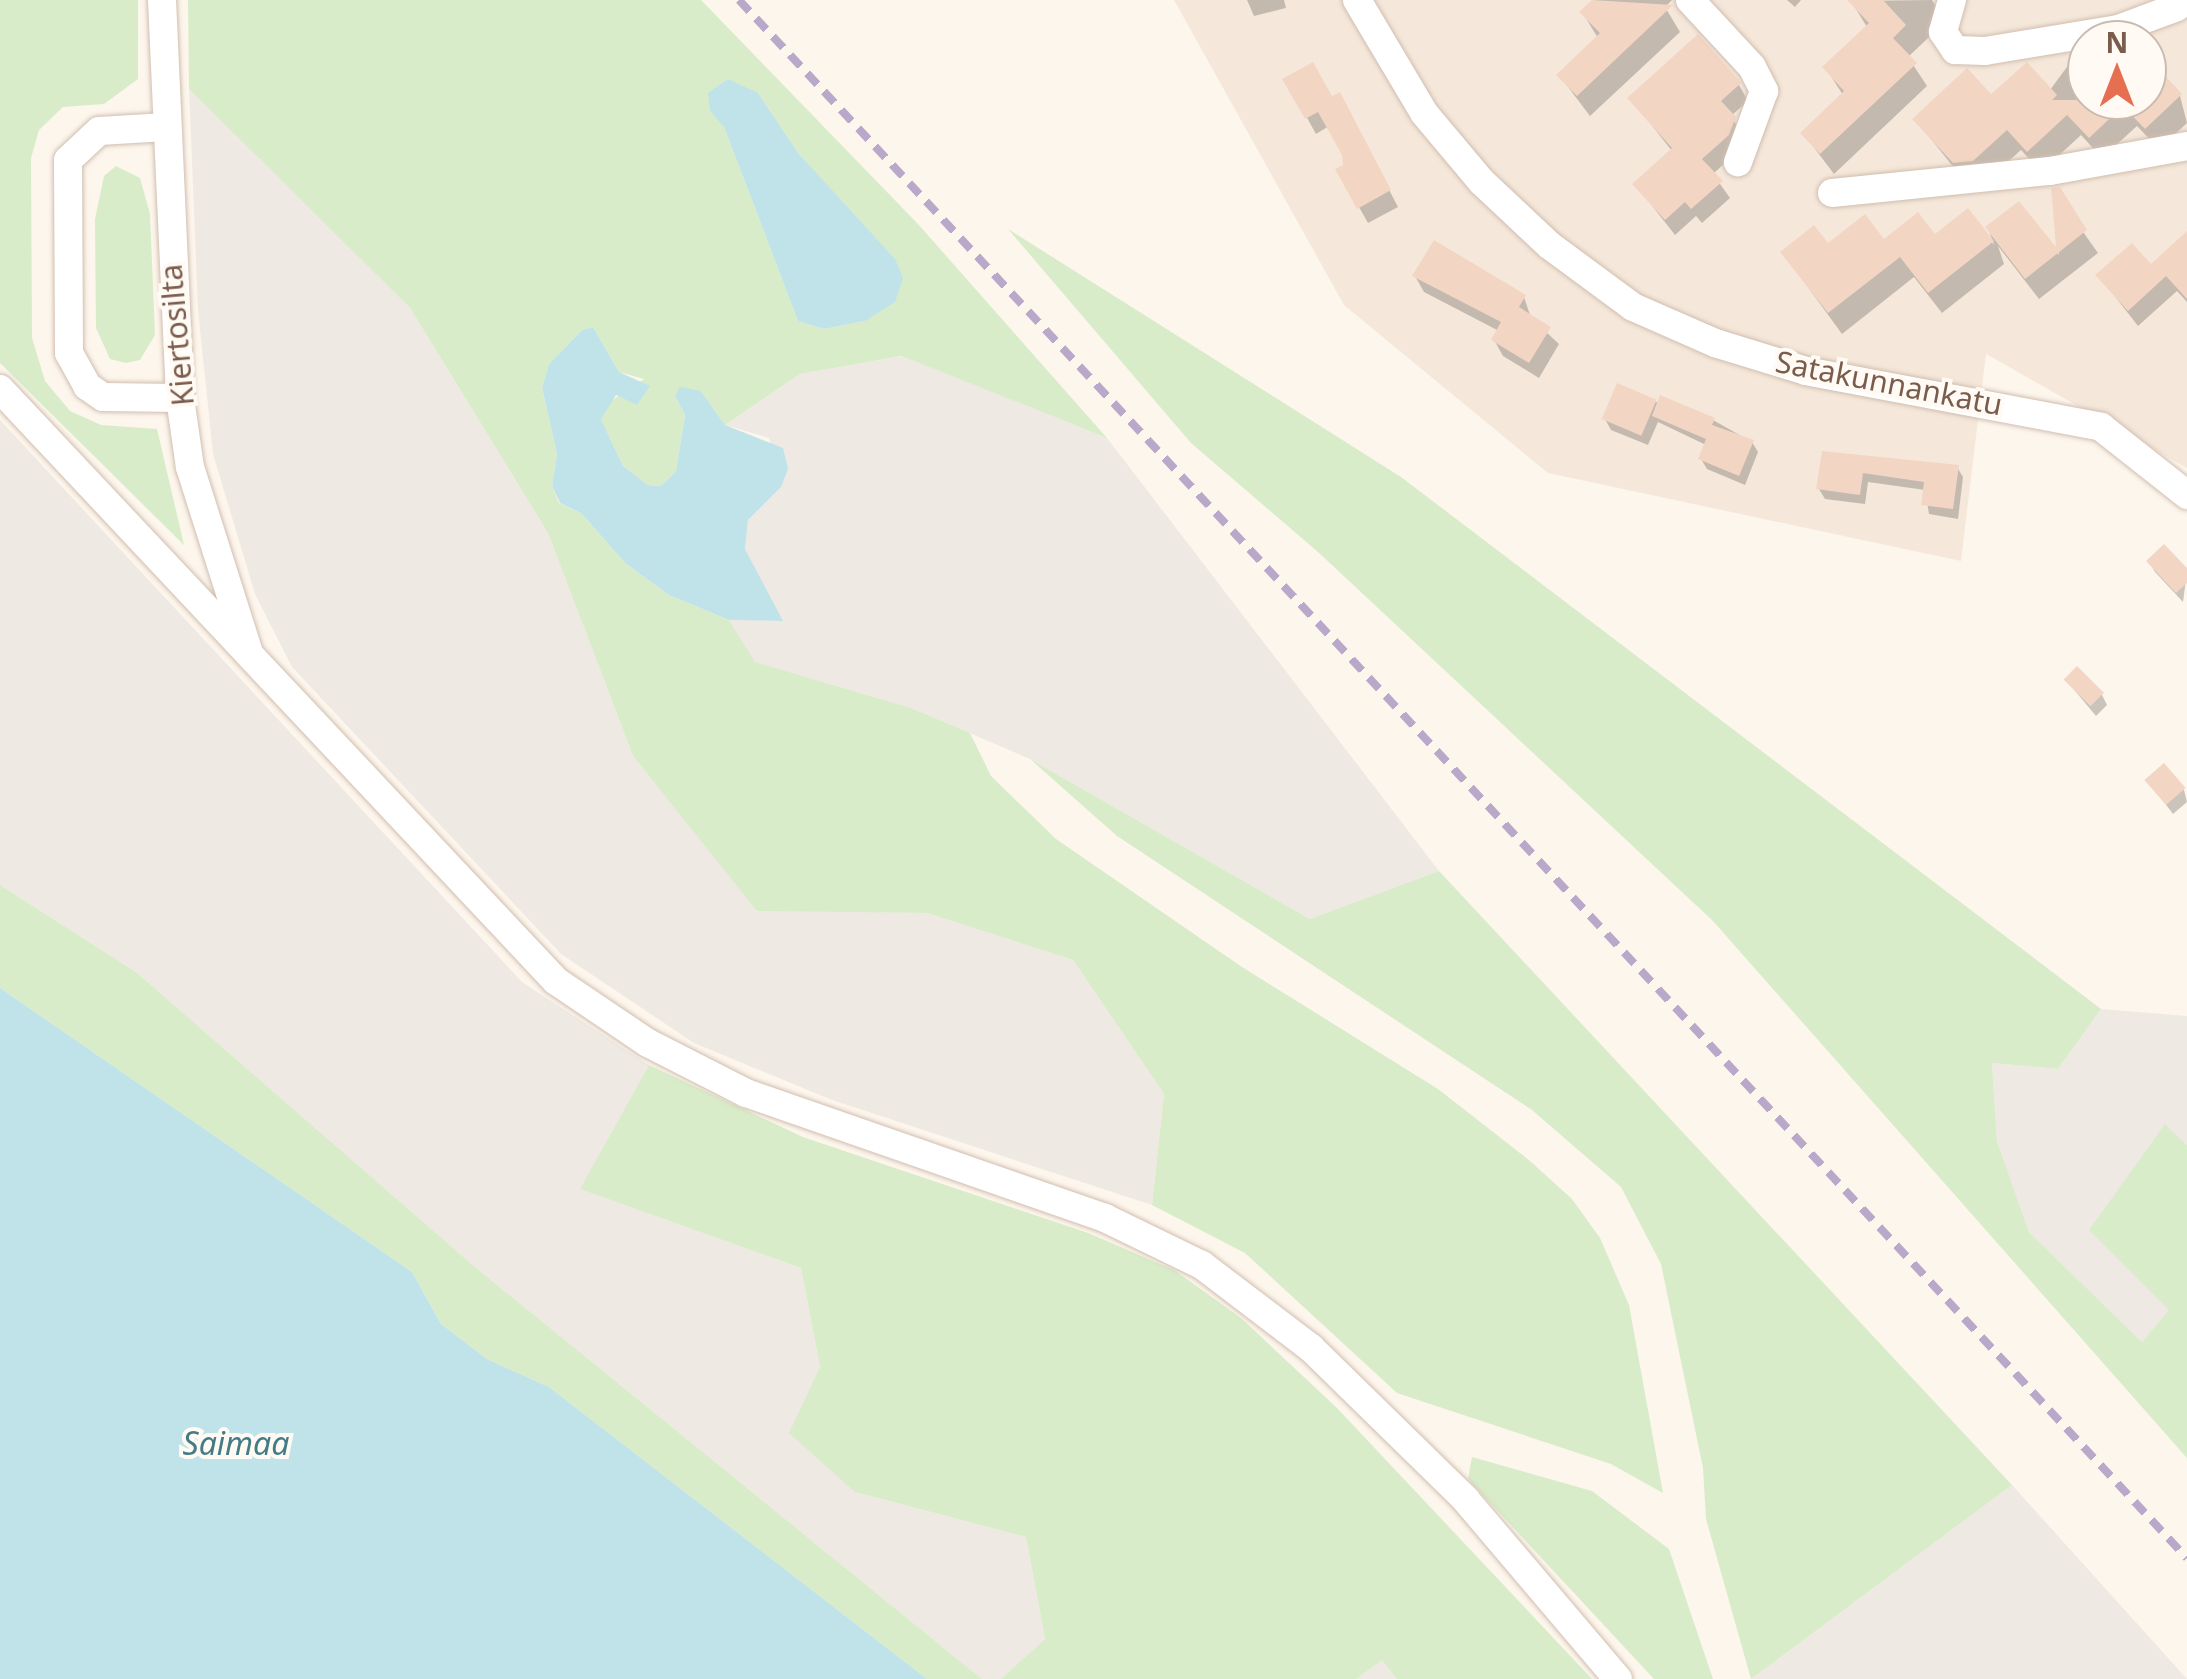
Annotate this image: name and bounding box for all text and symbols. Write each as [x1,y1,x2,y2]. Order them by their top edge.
north arrow [2067,20,2167,120]
text: N [2106,23,2128,61]
street label: Kiertosilta [153,263,201,407]
street label: Satakunnankatu [1773,343,2005,423]
water label: Saimaa [183,1424,289,1462]

